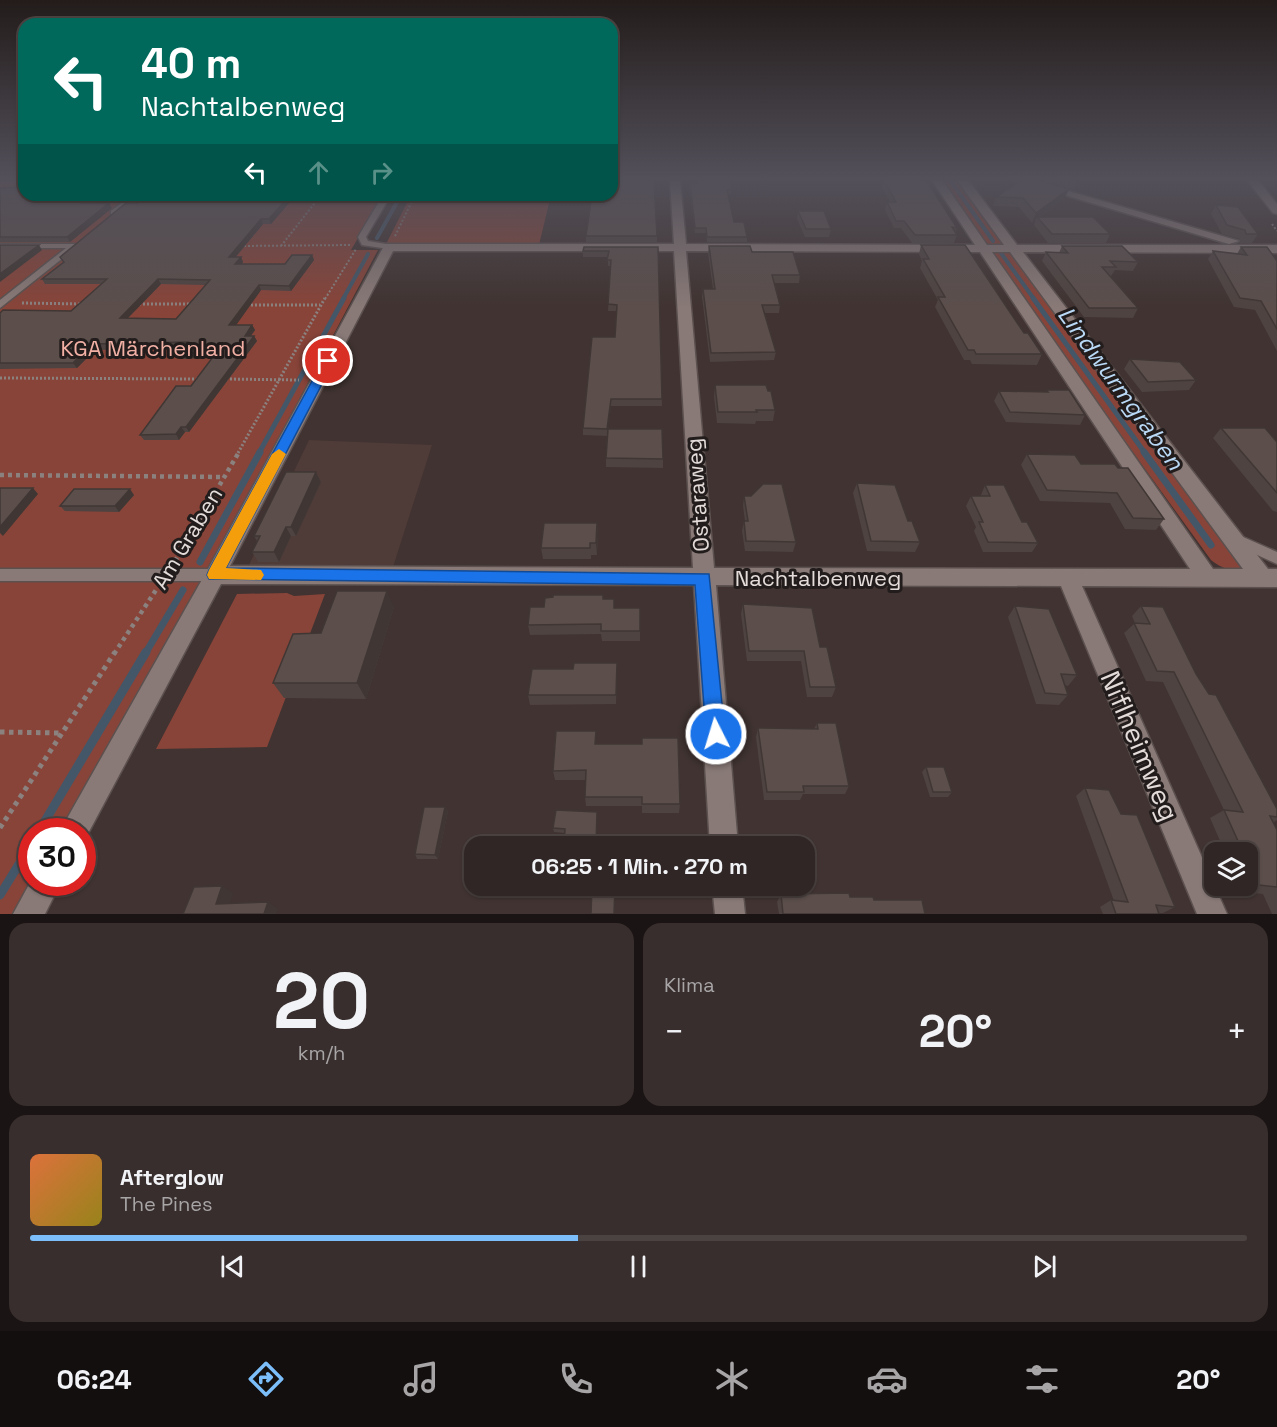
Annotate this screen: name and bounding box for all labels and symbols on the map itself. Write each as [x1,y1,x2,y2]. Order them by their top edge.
water label: Lindwurmgraben [1051,300,1192,477]
park label: KGA Märchenland [61,334,245,362]
pin [302,335,353,386]
street label: Ostaraweg [679,437,715,553]
street label: Am Graben [146,482,228,594]
street label: Nachtalbenweg [735,564,901,592]
street label: Niflheimweg [1093,666,1187,826]
position arrow [684,702,748,766]
speed limit sign: 30 [18,818,96,896]

